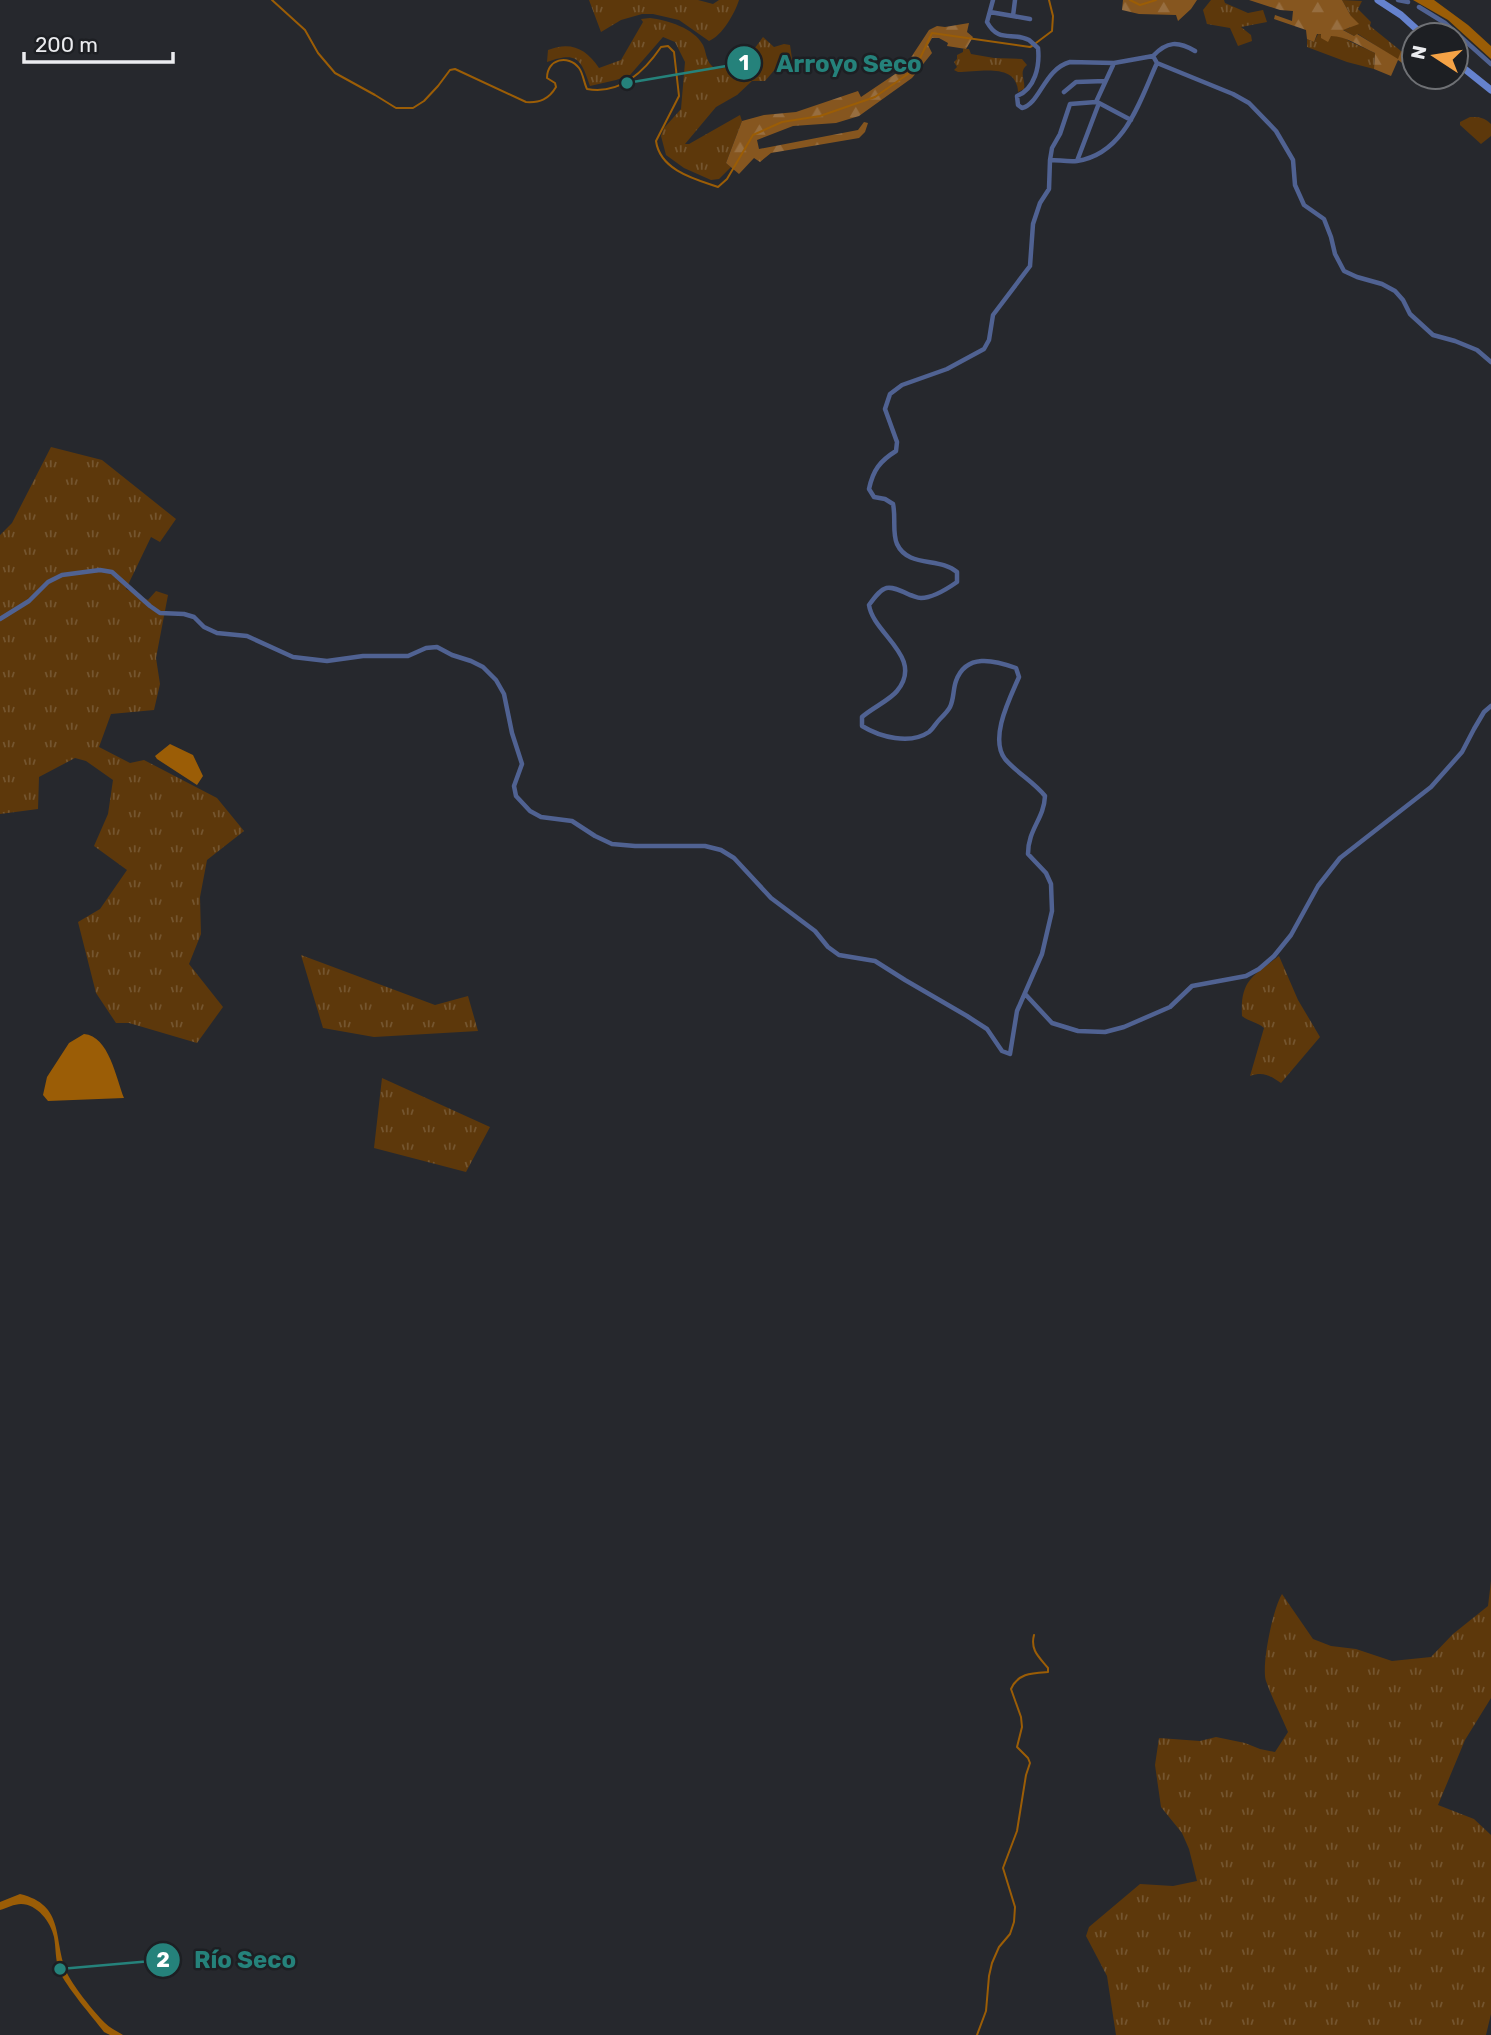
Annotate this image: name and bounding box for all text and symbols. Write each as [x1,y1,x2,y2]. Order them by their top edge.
scale bar [24,21,173,65]
north arrow [1400,21,1470,91]
text: 200 m [35,32,98,57]
callout: Arroyo Seco [727,41,936,86]
text: N [1406,43,1432,62]
text: 1 [739,50,749,75]
text: Arroyo Seco [776,50,922,78]
callout: Río Seco [145,1938,310,1983]
text: Río Seco [194,1946,296,1974]
text: 2 [156,1947,170,1972]

